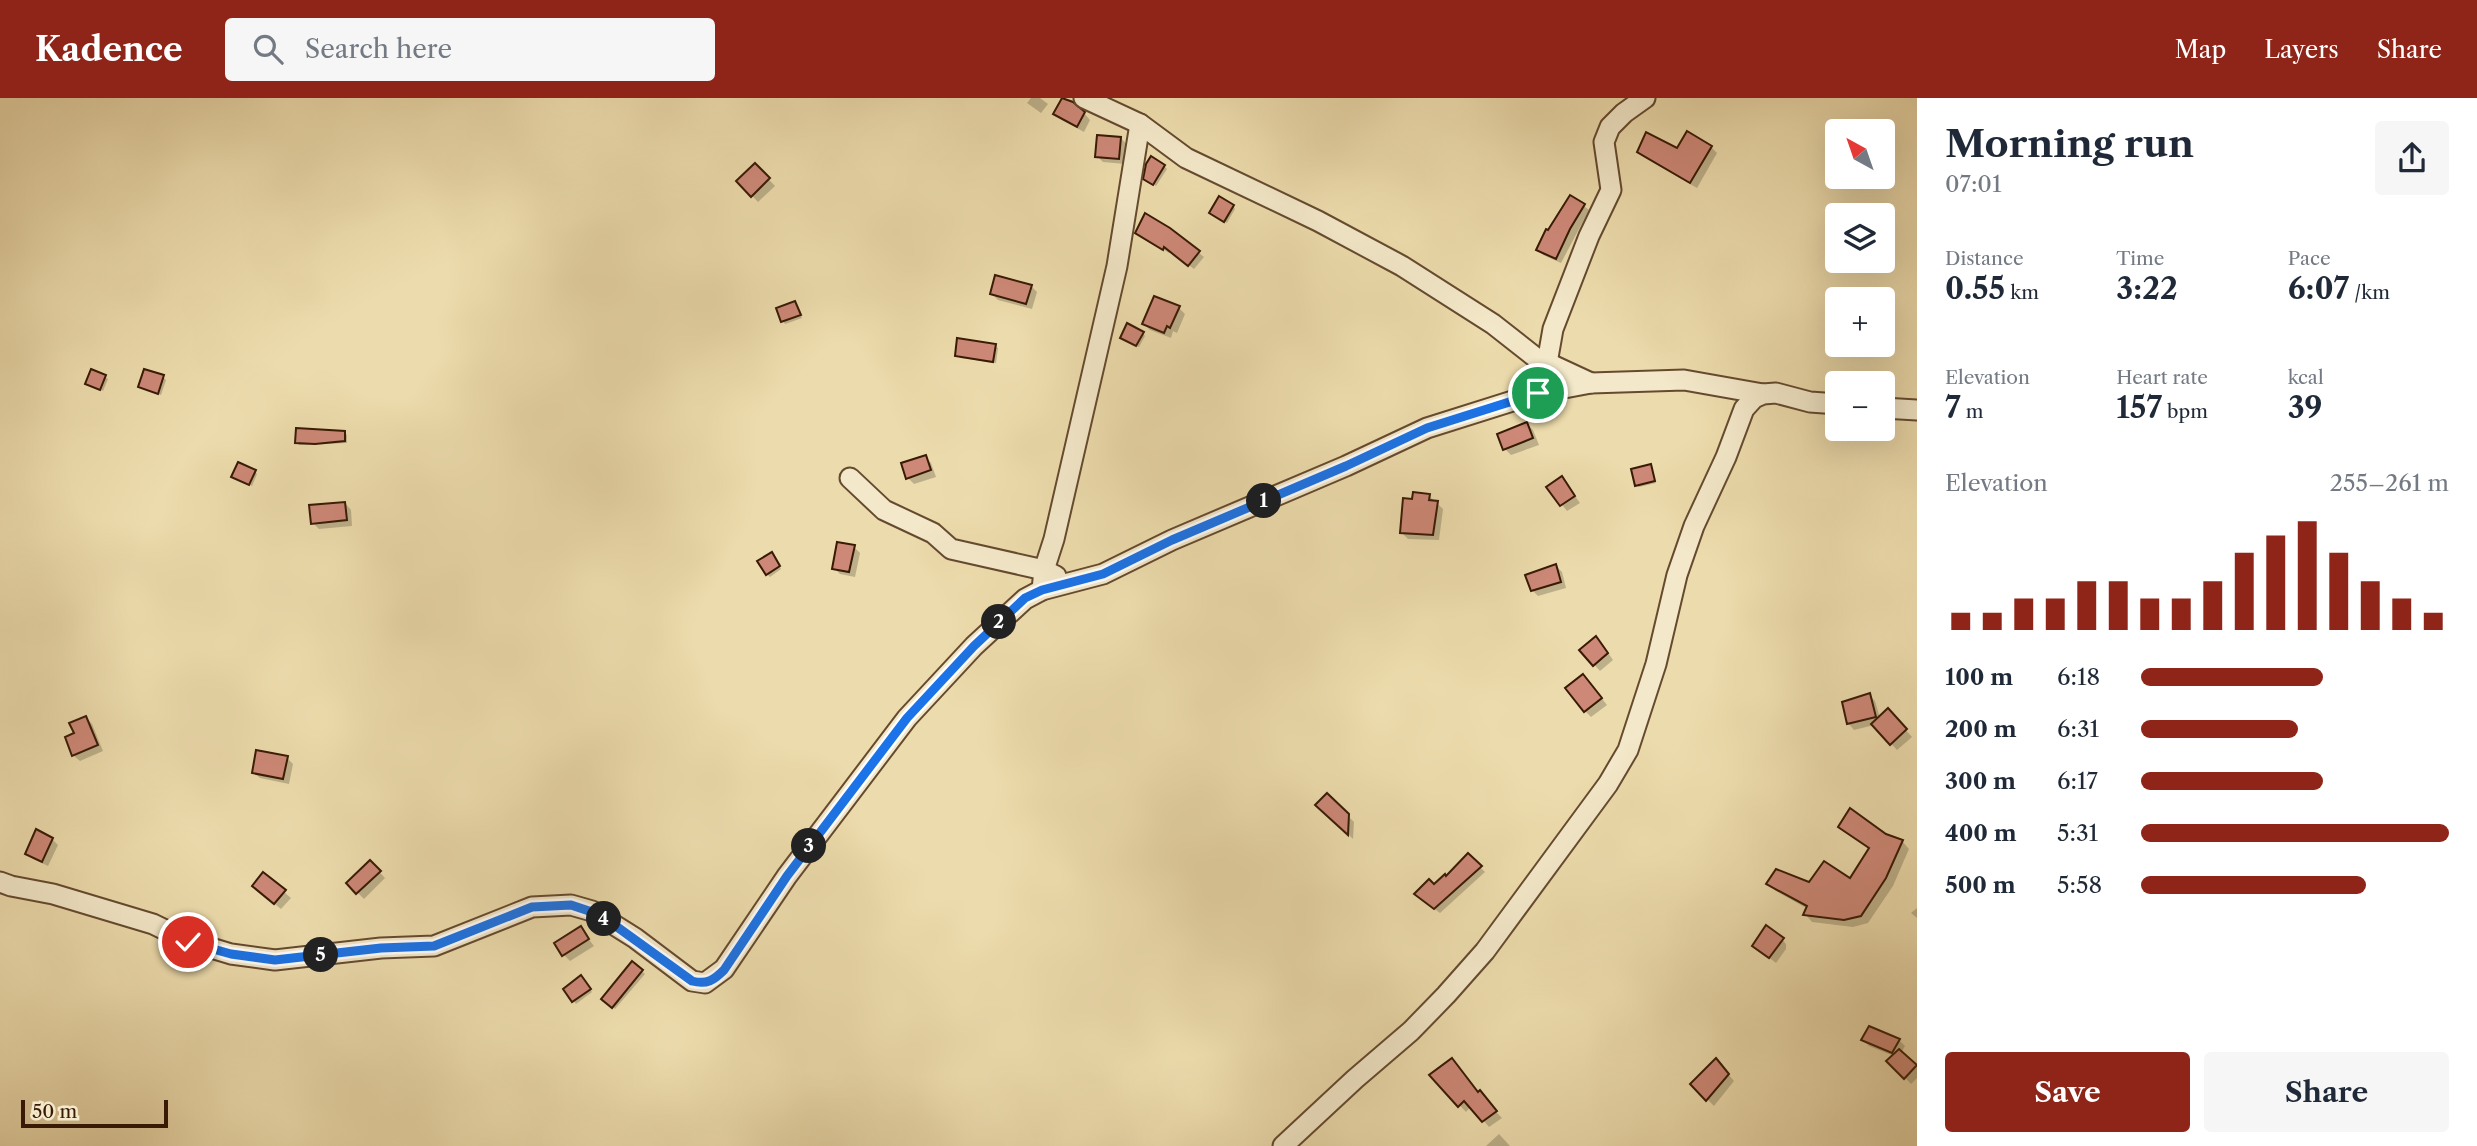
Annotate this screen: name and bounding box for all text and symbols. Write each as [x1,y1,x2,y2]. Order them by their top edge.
search box [225,18,715,81]
text: Kadence [35,29,183,70]
icon: search [249,30,287,68]
text: Search here [305,33,452,65]
text: Map [2175,35,2226,64]
text: Layers [2264,35,2339,64]
text: Share [2377,35,2442,64]
north arrow [1825,119,1895,189]
map controls [1825,119,1895,441]
text: Morning run [1945,120,2194,167]
button: share [2375,121,2449,195]
text: 07:01 [1945,170,2002,198]
button: layers [1825,203,1895,273]
text: Distance [1945,247,2024,270]
text: Time [2116,247,2164,270]
text: Pace [2288,247,2331,270]
text: 0.55 [1945,270,2005,307]
text: 3:22 [2116,270,2178,307]
text: 6:07 [2288,270,2349,307]
text: km [2005,281,2039,304]
text: /km [2349,281,2390,304]
button: + [1825,287,1895,357]
pin [1508,363,1568,423]
text: Elevation [1945,366,2030,389]
text: Heart rate [2116,366,2208,389]
text: kcal [2288,366,2324,389]
button: − [1825,371,1895,441]
icon: arrive [1519,374,1557,412]
text: 7 [1945,389,1961,426]
text: 157 [2116,389,2162,426]
text: 39 [2288,389,2323,426]
text: m [1961,400,1983,423]
text: bpm [2162,400,2208,423]
text: Elevation [1945,469,2048,497]
text: 255–261 m [2330,469,2449,497]
pin: 1 [1246,484,1282,518]
text: 1 [1259,489,1268,512]
pin: 2 [982,604,1016,640]
text: 2 [993,610,1004,633]
text: 100 m [1945,663,2013,691]
text: 6:18 [2057,663,2100,691]
text: 200 m [1945,715,2017,743]
text: 6:31 [2057,715,2099,743]
text: 300 m [1945,767,2016,795]
text: 6:17 [2057,767,2098,795]
text: 400 m [1945,819,2017,847]
text: 5:31 [2057,819,2098,847]
pin: 3 [792,828,826,864]
text: 3 [803,834,814,857]
text: 500 m [1945,871,2016,899]
text: 5:58 [2057,871,2102,899]
pin: 4 [586,902,622,936]
text: 4 [598,907,609,930]
pin [158,912,218,972]
icon: check [169,923,207,961]
pin: 5 [304,938,338,972]
text: 5 [315,943,326,966]
button: Save [1945,1052,2190,1132]
button: Share [2204,1052,2449,1132]
scale bar [21,1097,168,1129]
text: 50 m [32,1100,77,1123]

